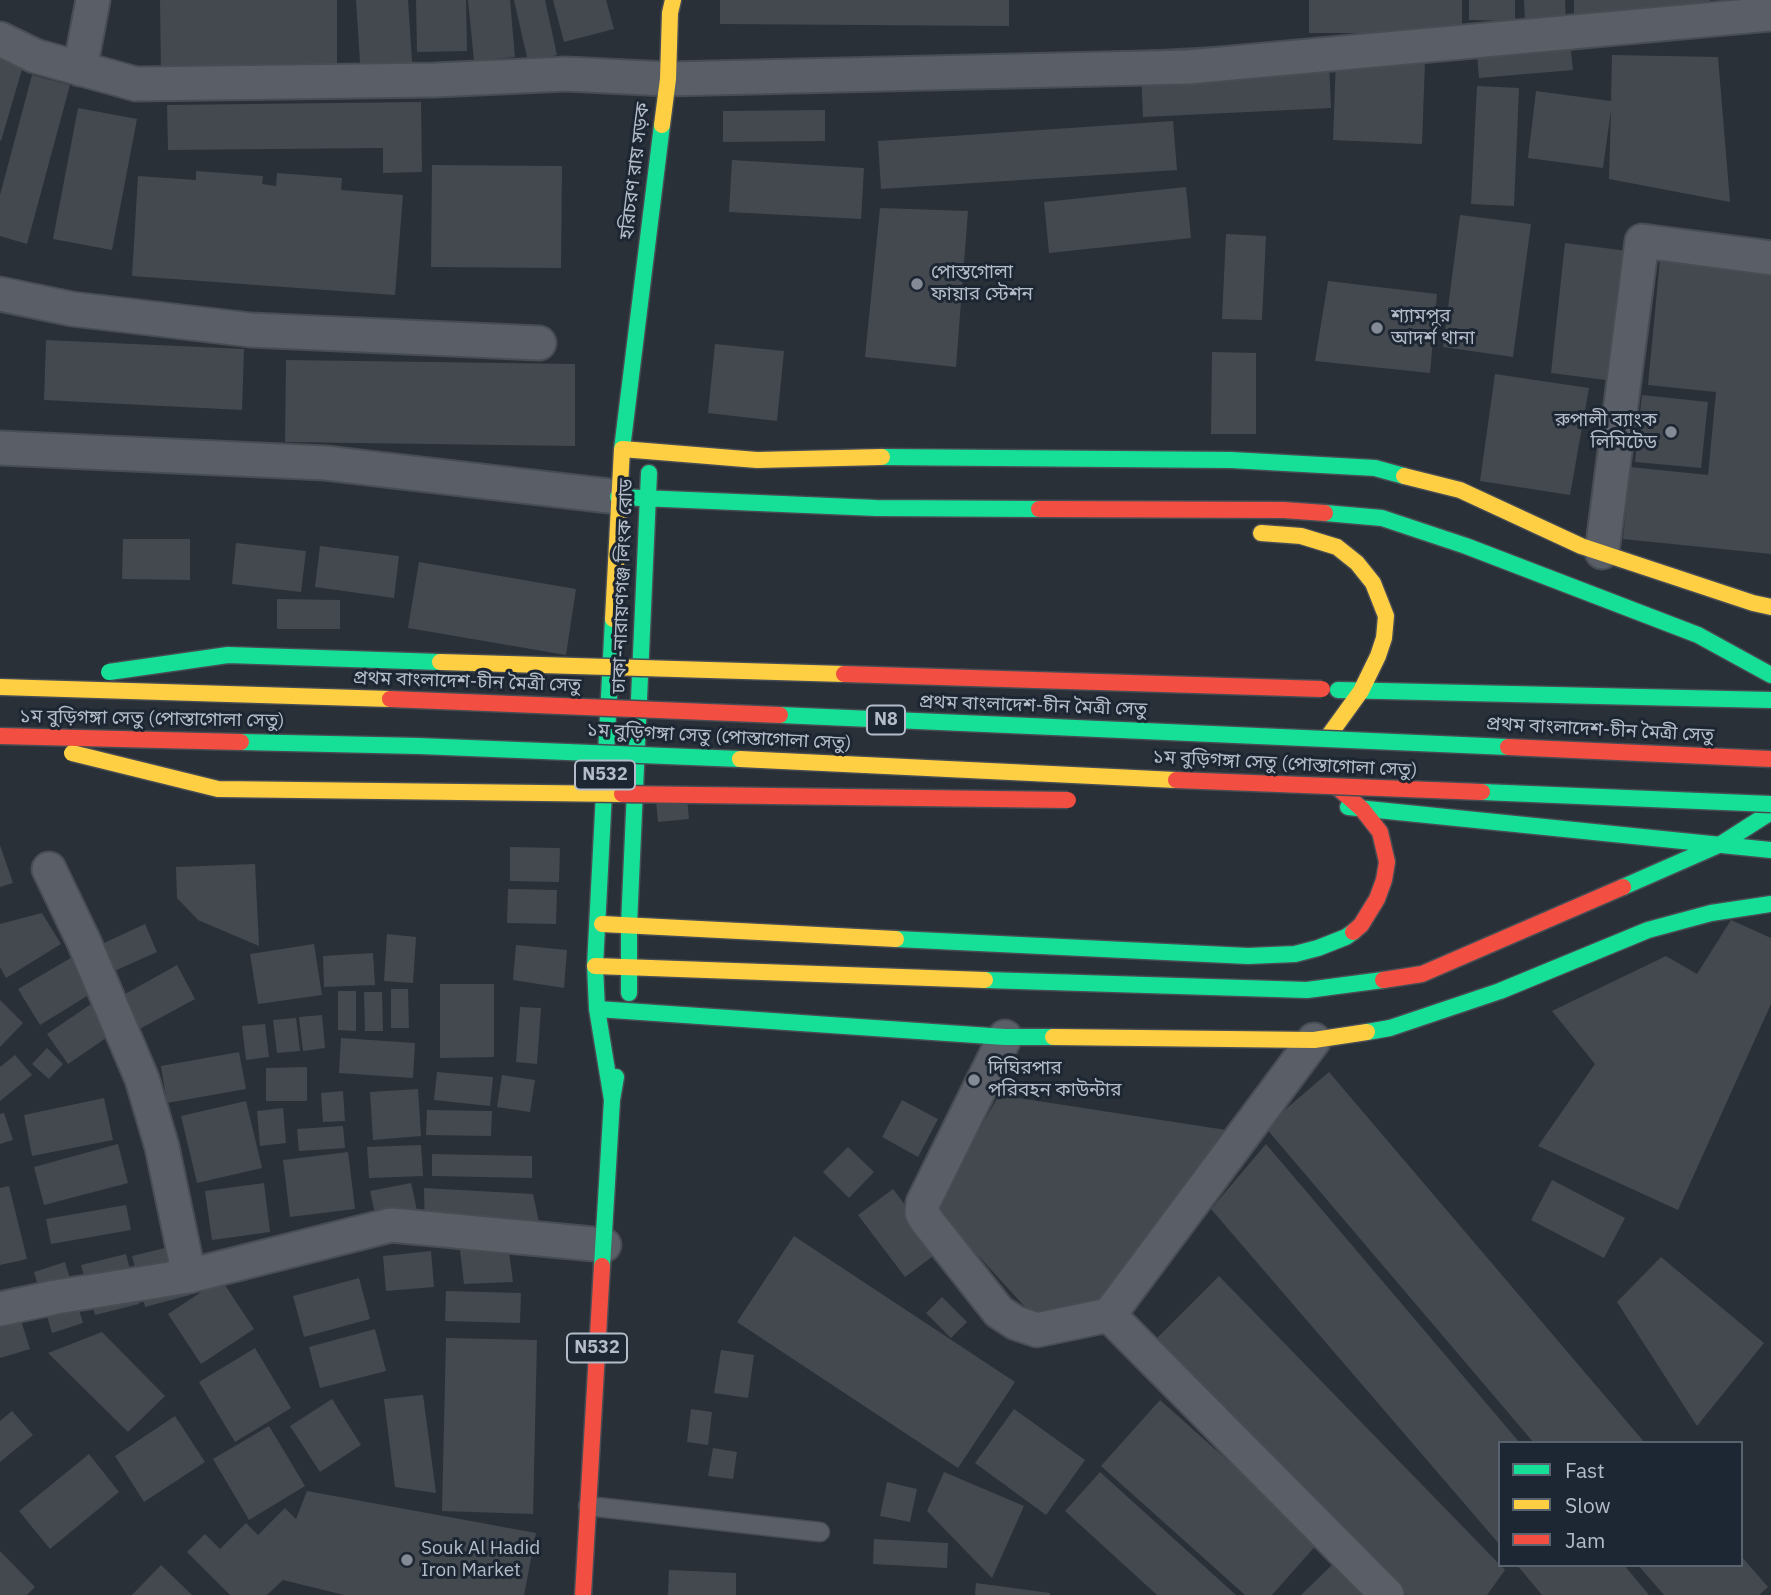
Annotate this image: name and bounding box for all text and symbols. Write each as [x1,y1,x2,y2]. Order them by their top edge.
street label: হরিচরণ রায় সড়ক [615,101,655,241]
place label: পোস্তগোলা ফায়ার স্টেশন [931,262,1033,306]
marker: পোস্তগোলা ফায়ার স্টেশন [909,276,925,292]
place label: শ্যামপুর আদর্শ থানা [1391,306,1475,350]
marker: শ্যামপুর আদর্শ থানা [1369,320,1385,336]
place label: রুপালী ব্যাংক লিমিটেড [1555,410,1657,454]
marker: রুপালী ব্যাংক লিমিটেড [1663,424,1679,440]
street label: ঢাকা-নারায়ণগঞ্জ লিংক রোড [608,478,638,694]
street label: প্রথম বাংলাদেশ-চীন মৈত্রী সেতু [353,667,581,697]
street label: প্রথম বাংলাদেশ-চীন মৈত্রী সেতু [919,691,1147,721]
street label: ১ম বুড়িগঙ্গা সেতু (পোস্তাগোলা সেতু) [19,705,285,733]
road number: N8 [867,706,905,734]
street label: প্রথম বাংলাদেশ-চীন মৈত্রী সেতু [1485,713,1715,747]
street label: ১ম বুড়িগঙ্গা সেতু (পোস্তাগোলা সেতু) [586,719,852,755]
street label: ১ম বুড়িগঙ্গা সেতু (পোস্তাগোলা সেতু) [1152,746,1418,782]
road number: N532 [575,760,635,790]
place label: দিঘিরপার পরিবহন কাউন্টার [988,1058,1121,1102]
marker: দিঘিরপার পরিবহন কাউন্টার [966,1072,982,1088]
road number: N532 [567,1334,627,1363]
legend [1498,1441,1743,1567]
text: Fast [1565,1456,1605,1484]
text: Slow [1565,1491,1611,1519]
text: Jam [1565,1526,1605,1554]
place label: Souk Al Hadid Iron Market [421,1538,540,1582]
marker: Souk Al Hadid Iron Market [399,1552,415,1568]

